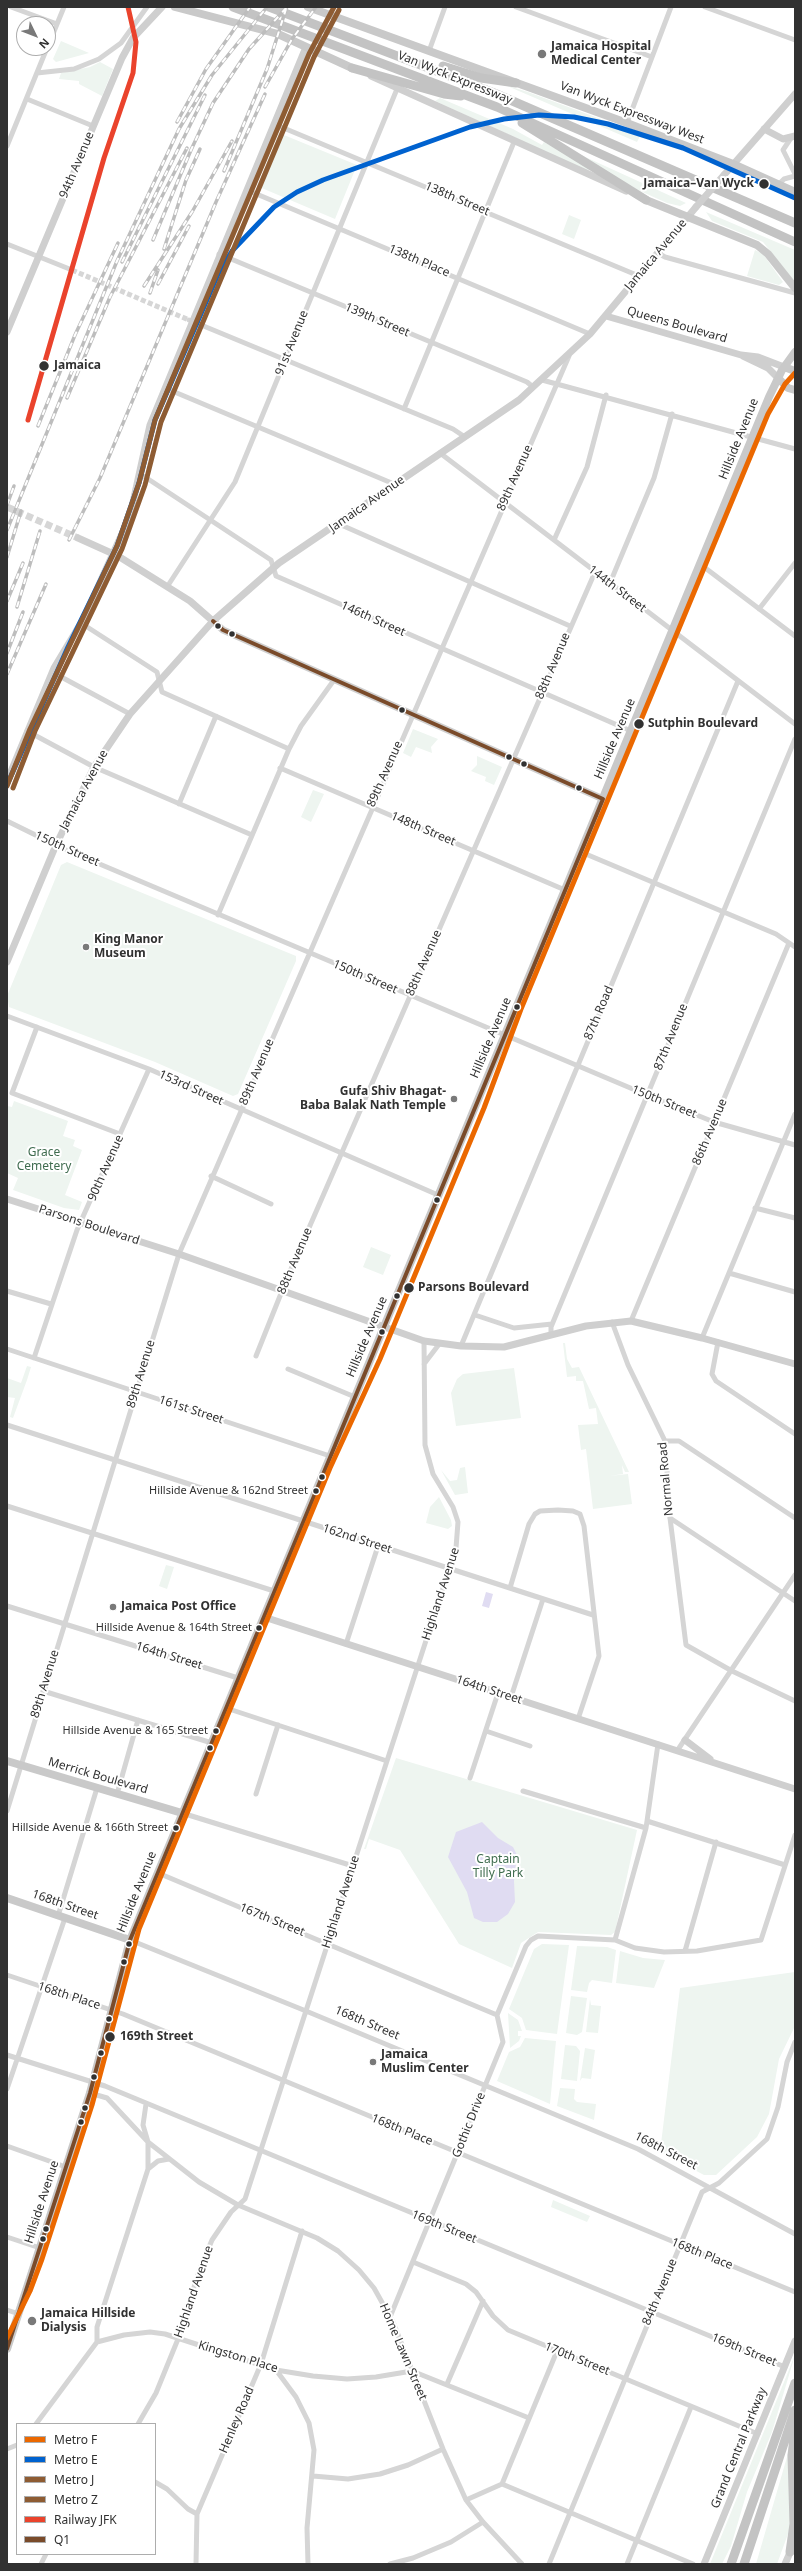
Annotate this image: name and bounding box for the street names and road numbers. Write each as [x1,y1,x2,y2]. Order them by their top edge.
street label: Van Wyck Expressway [396,48,514,108]
street label: Van Wyck Expressway West [558,79,706,147]
street label: 94th Avenue [57,130,97,200]
street label: 138th Street [422,179,492,219]
street label: Jamaica Avenue [622,216,690,294]
street label: 138th Place [386,242,452,280]
street label: 139th Street [342,300,412,340]
street label: Queens Boulevard [625,304,729,346]
street label: 91st Avenue [272,308,312,378]
street label: Hillside Avenue [716,396,762,482]
street label: 89th Avenue [494,443,536,513]
street label: Jamaica Avenue [326,473,408,535]
street label: 144th Street [585,562,649,616]
street label: 146th Street [339,598,407,640]
street label: 88th Avenue [533,631,573,701]
street label: Hillside Avenue [591,696,639,782]
street label: 89th Avenue [364,739,406,809]
street label: Jamaica Avenue [57,747,111,833]
street label: 148th Street [388,809,458,849]
street label: 150th Street [33,828,101,870]
street label: 88th Avenue [403,928,445,998]
street label: 150th Street [330,957,400,997]
street label: 87th Road [581,984,617,1042]
street label: Hillside Avenue [467,995,515,1081]
street label: 87th Avenue [651,1002,691,1072]
street label: 89th Avenue [237,1037,277,1107]
street label: 153rd Street [156,1067,226,1109]
street label: 150th Street [629,1082,699,1122]
street label: 86th Avenue [690,1097,730,1167]
street label: 90th Avenue [85,1133,127,1203]
street label: Parsons Boulevard [37,1202,141,1248]
street label: 88th Avenue [275,1226,315,1296]
street label: Hillside Avenue [343,1294,391,1380]
street label: 89th Avenue [124,1338,158,1410]
street label: 161st Street [157,1393,225,1427]
street label: Normal Road [656,1441,676,1517]
street label: 162nd Street [321,1521,393,1557]
street label: Highland Avenue [419,1546,463,1642]
street label: 164th Street [134,1639,204,1673]
street label: 89th Avenue [28,1648,62,1720]
street label: 164th Street [454,1672,524,1708]
street label: Merrick Boulevard [47,1755,149,1797]
street label: Hillside Avenue [114,1849,160,1935]
street label: Highland Avenue [319,1854,363,1950]
street label: 168th Street [30,1887,100,1923]
street label: 167th Street [237,1900,307,1940]
street label: 168th Place [36,1979,102,2013]
street label: 168th Street [332,2003,402,2043]
street label: Gothic Drive [449,2090,489,2160]
street label: 168th Place [369,2111,435,2149]
street label: 168th Street [632,2129,700,2173]
street label: Hillside Avenue [22,2159,62,2245]
street label: 169th Street [409,2207,479,2247]
street label: 168th Place [669,2235,735,2273]
street label: Highland Avenue [171,2244,217,2340]
street label: 84th Avenue [640,2257,680,2327]
street label: Home Lawn Street [376,2301,430,2403]
street label: 169th Street [709,2330,779,2370]
street label: Kingston Place [196,2338,280,2376]
street label: 170th Street [542,2339,612,2379]
street label: Henley Road [217,2385,257,2455]
street label: Grand Central Parkway [708,2385,770,2511]

